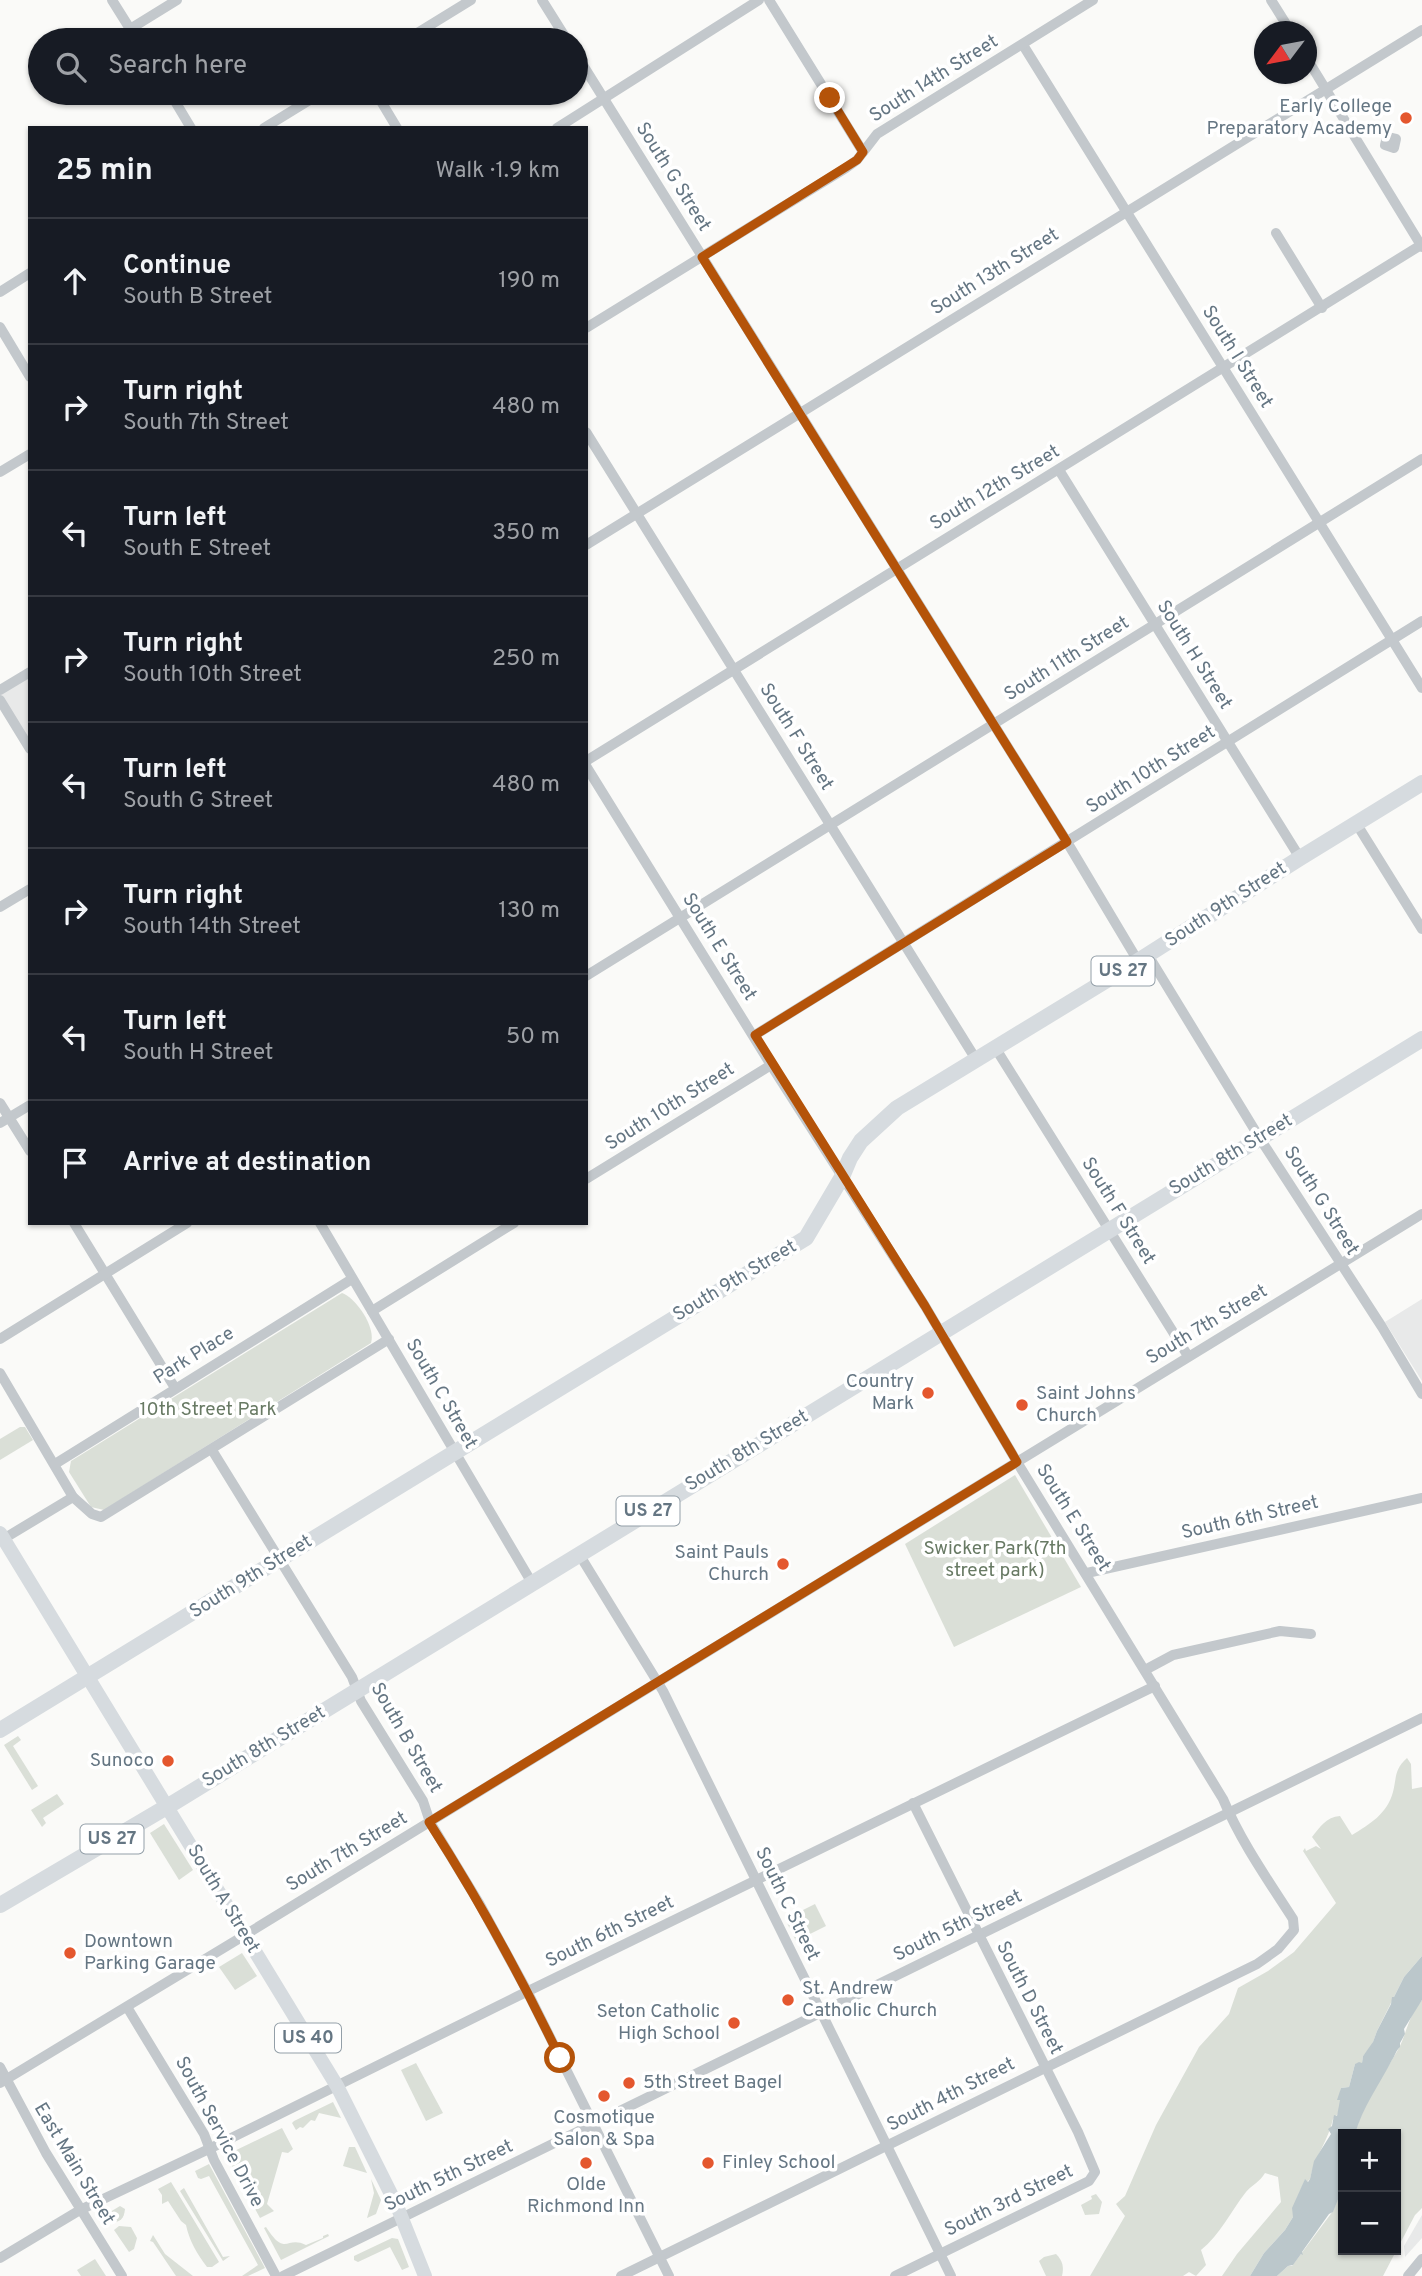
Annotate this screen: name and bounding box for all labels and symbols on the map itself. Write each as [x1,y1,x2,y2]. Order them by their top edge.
north arrow [1254,21,1317,84]
street label: South 14th Street [865,30,1003,128]
route end [814,82,845,113]
place label: Early College Preparatory Academy [1206,95,1392,141]
marker: Early College Preparatory Academy [1398,110,1414,126]
street label: South G Street [630,118,716,236]
street label: South 13th Street [926,223,1064,321]
street label: South I Street [1196,301,1278,413]
street label: South 12th Street [926,440,1064,536]
street label: South H Street [1151,596,1237,714]
street label: South 11th Street [1000,611,1134,707]
street label: South F Street [754,679,838,795]
street label: South 10th Street [1082,721,1220,819]
street label: South 9th Street [1161,857,1291,953]
street label: South E Street [676,889,762,1005]
road number: US 27 [1092,956,1154,986]
street label: South 10th Street [601,1058,739,1156]
street label: South 8th Street [1165,1109,1297,1201]
street label: South G Street [1278,1142,1364,1260]
street label: South F Street [1076,1153,1160,1269]
street label: South 9th Street [669,1235,801,1327]
street label: South 7th Street [1142,1279,1272,1371]
street label: Park Place [149,1322,239,1390]
street label: South C Street [400,1335,482,1453]
place label: Country Mark [846,1370,914,1416]
place label: Saint Johns Church [1036,1382,1136,1428]
marker: Country Mark [920,1385,936,1401]
marker: Saint Johns Church [1014,1397,1030,1413]
park label: 10th Street Park [139,1398,277,1422]
street label: South 8th Street [681,1405,813,1497]
street label: South E Street [1030,1460,1116,1576]
street label: South 6th Street [1179,1491,1321,1545]
road number: US 27 [616,1496,680,1526]
street label: South 9th Street [185,1530,317,1624]
park label: Swicker Park(7th street park) [924,1537,1066,1583]
place label: Saint Pauls Church [675,1541,769,1587]
marker: Saint Pauls Church [775,1556,791,1572]
street label: South B Street [365,1679,447,1797]
street label: South 8th Street [198,1701,330,1793]
place label: Sunoco [90,1749,154,1773]
marker: Sunoco [160,1753,176,1769]
street label: South 7th Street [282,1806,412,1898]
road number: US 27 [80,1825,144,1854]
street label: South A Street [181,1840,265,1958]
street label: South C Street [749,1843,825,1965]
street label: South 5th Street [890,1884,1026,1968]
street label: South 6th Street [542,1891,678,1973]
place label: Downtown Parking Garage [84,1930,216,1976]
street label: South D Street [990,1937,1068,2059]
marker: Downtown Parking Garage [62,1945,78,1961]
place label: St. Andrew Catholic Church [802,1977,937,2023]
marker: St. Andrew Catholic Church [780,1992,796,2008]
place label: Seton Catholic High School [597,2000,720,2046]
marker: Seton Catholic High School [726,2015,742,2031]
road number: US 40 [275,2024,341,2052]
route start [544,2042,575,2073]
street label: South 4th Street [883,2052,1019,2138]
street label: South Service Drive [169,2053,269,2211]
place label: 5th Street Bagel [643,2071,782,2095]
marker: 5th Street Bagel [621,2075,637,2091]
marker: Cosmotique Salon & Spa [596,2088,612,2104]
street label: East Main Street [28,2098,120,2230]
place label: Cosmotique Salon & Spa [553,2106,655,2152]
street label: South 5th Street [381,2134,517,2218]
place label: Finley School [722,2151,836,2175]
marker: Olde Richmond Inn [578,2155,594,2171]
marker: Finley School [700,2155,716,2171]
street label: South 3rd Street [941,2159,1077,2243]
place label: Olde Richmond Inn [527,2173,645,2219]

